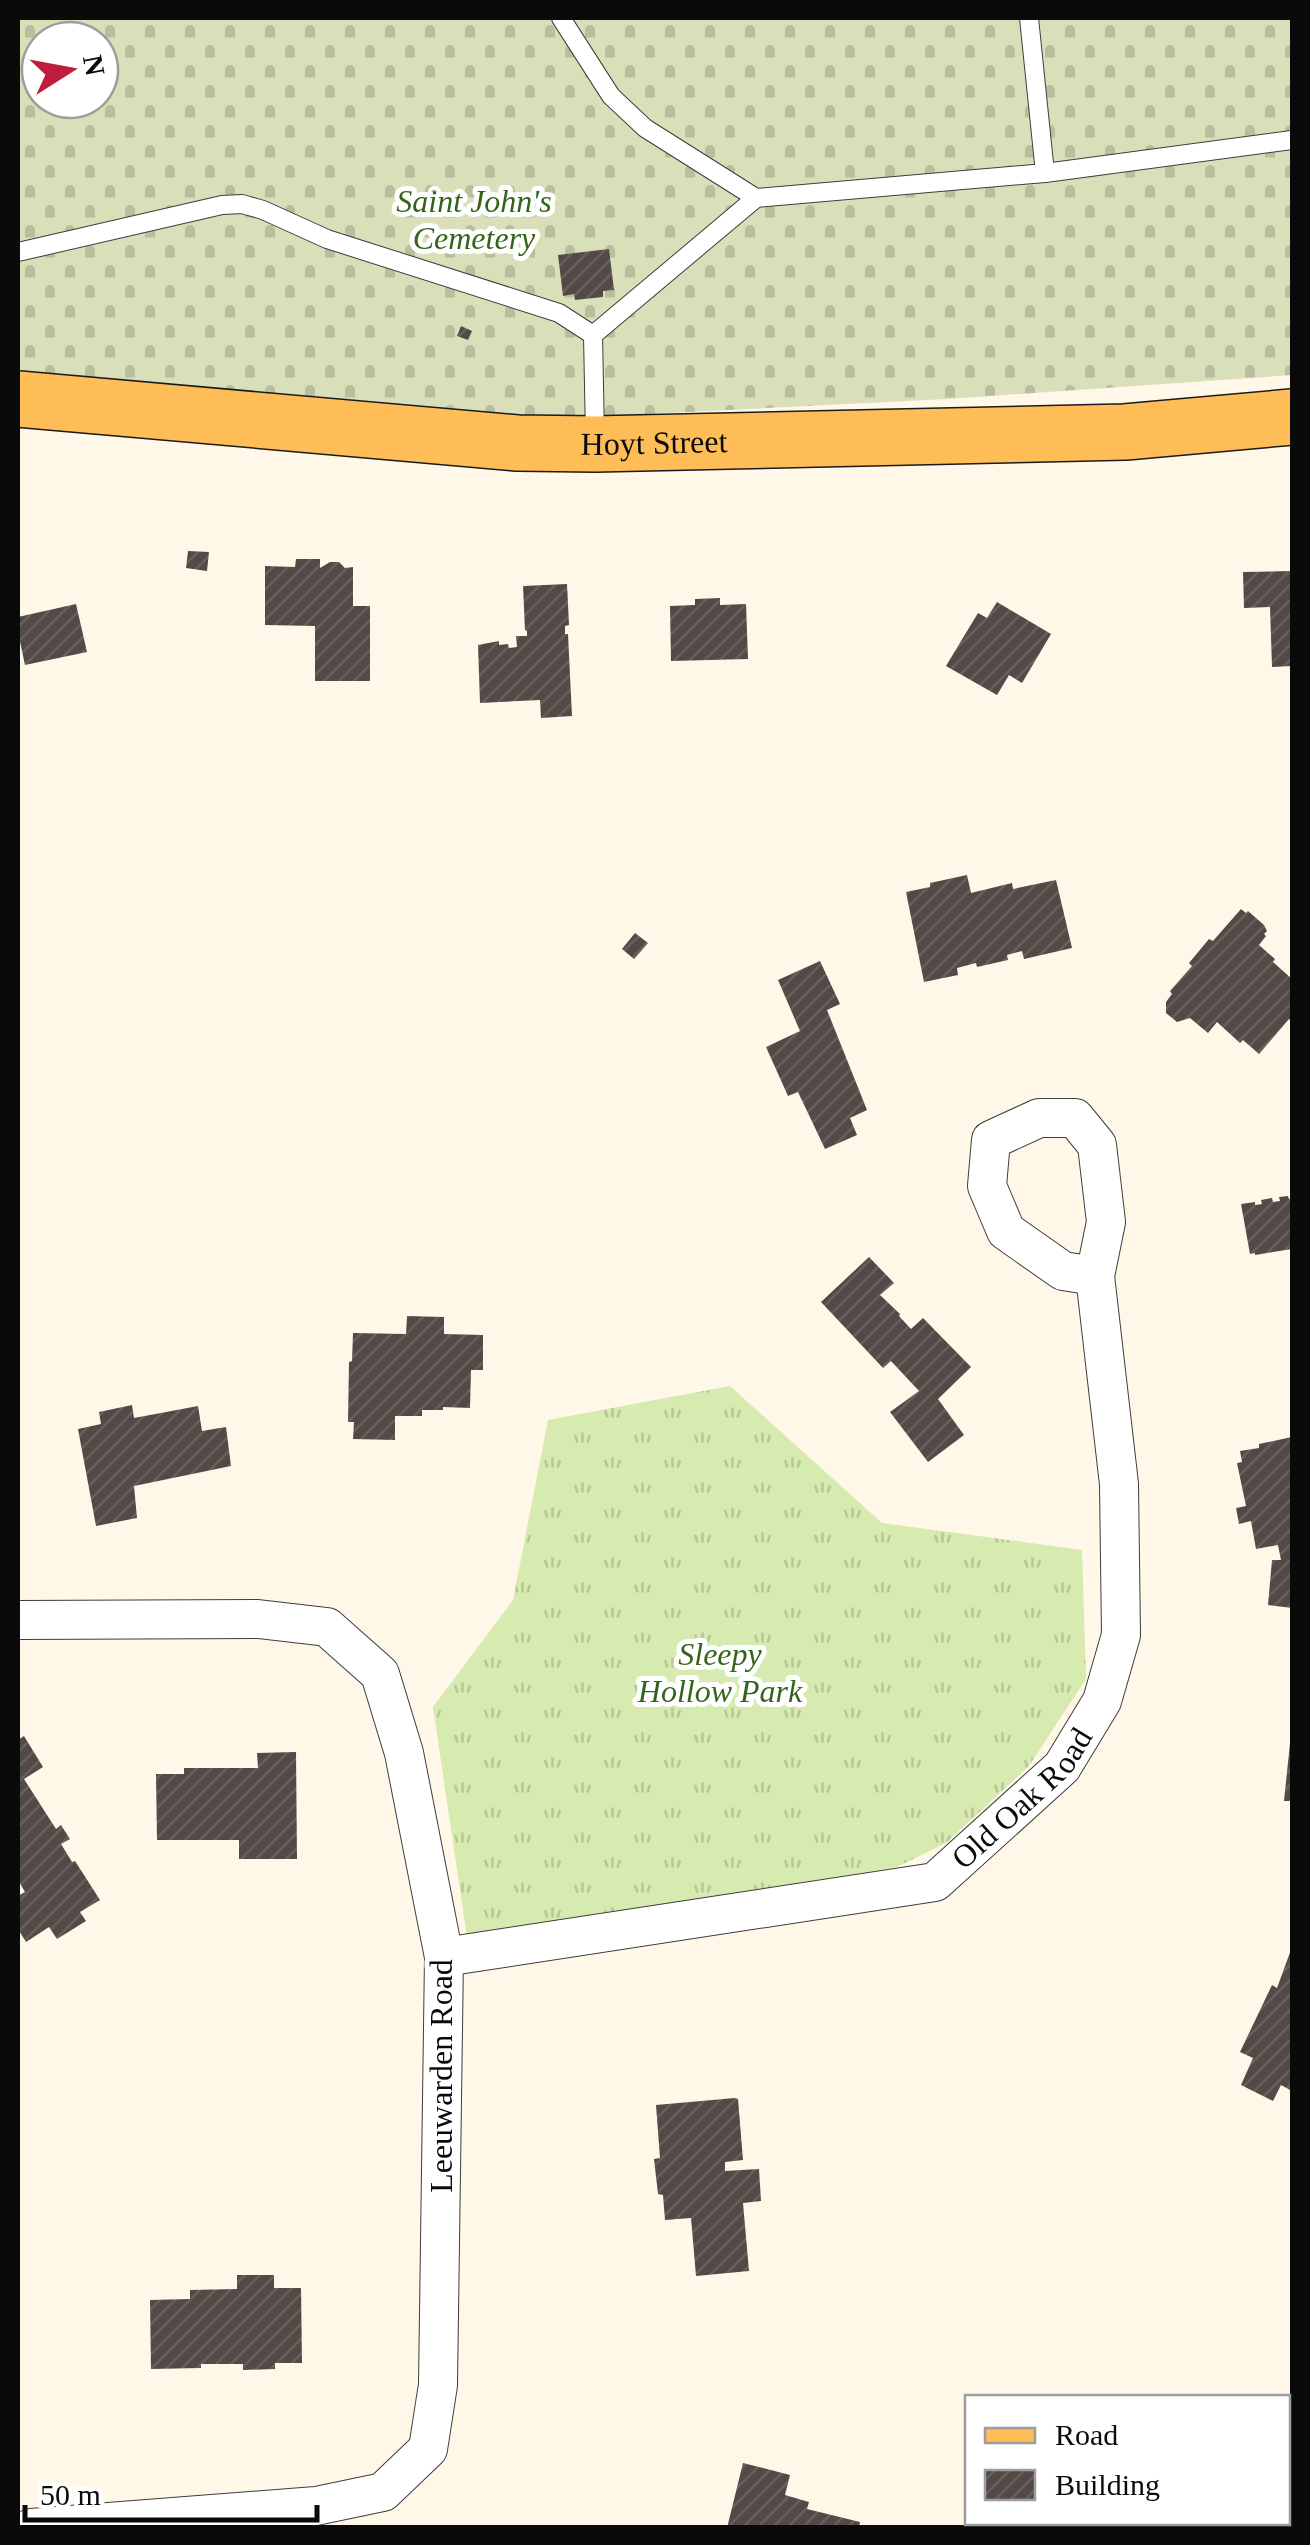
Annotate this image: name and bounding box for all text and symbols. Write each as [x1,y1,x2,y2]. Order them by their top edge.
north arrow [20,20,120,120]
text: N [77,52,111,78]
park label: Saint John's Cemetery [396,183,552,256]
street label: Hoyt Street [581,423,728,462]
park label: Sleepy Hollow Park [637,1636,803,1709]
street label: Old Oak Road [944,1721,1099,1876]
street label: Leeuwarden Road [423,1959,459,2193]
legend [965,2395,1290,2525]
text: Road [1055,2418,1118,2451]
scale bar [25,2460,318,2522]
text: Building [1055,2468,1160,2501]
text: 50 m [40,2478,101,2511]

